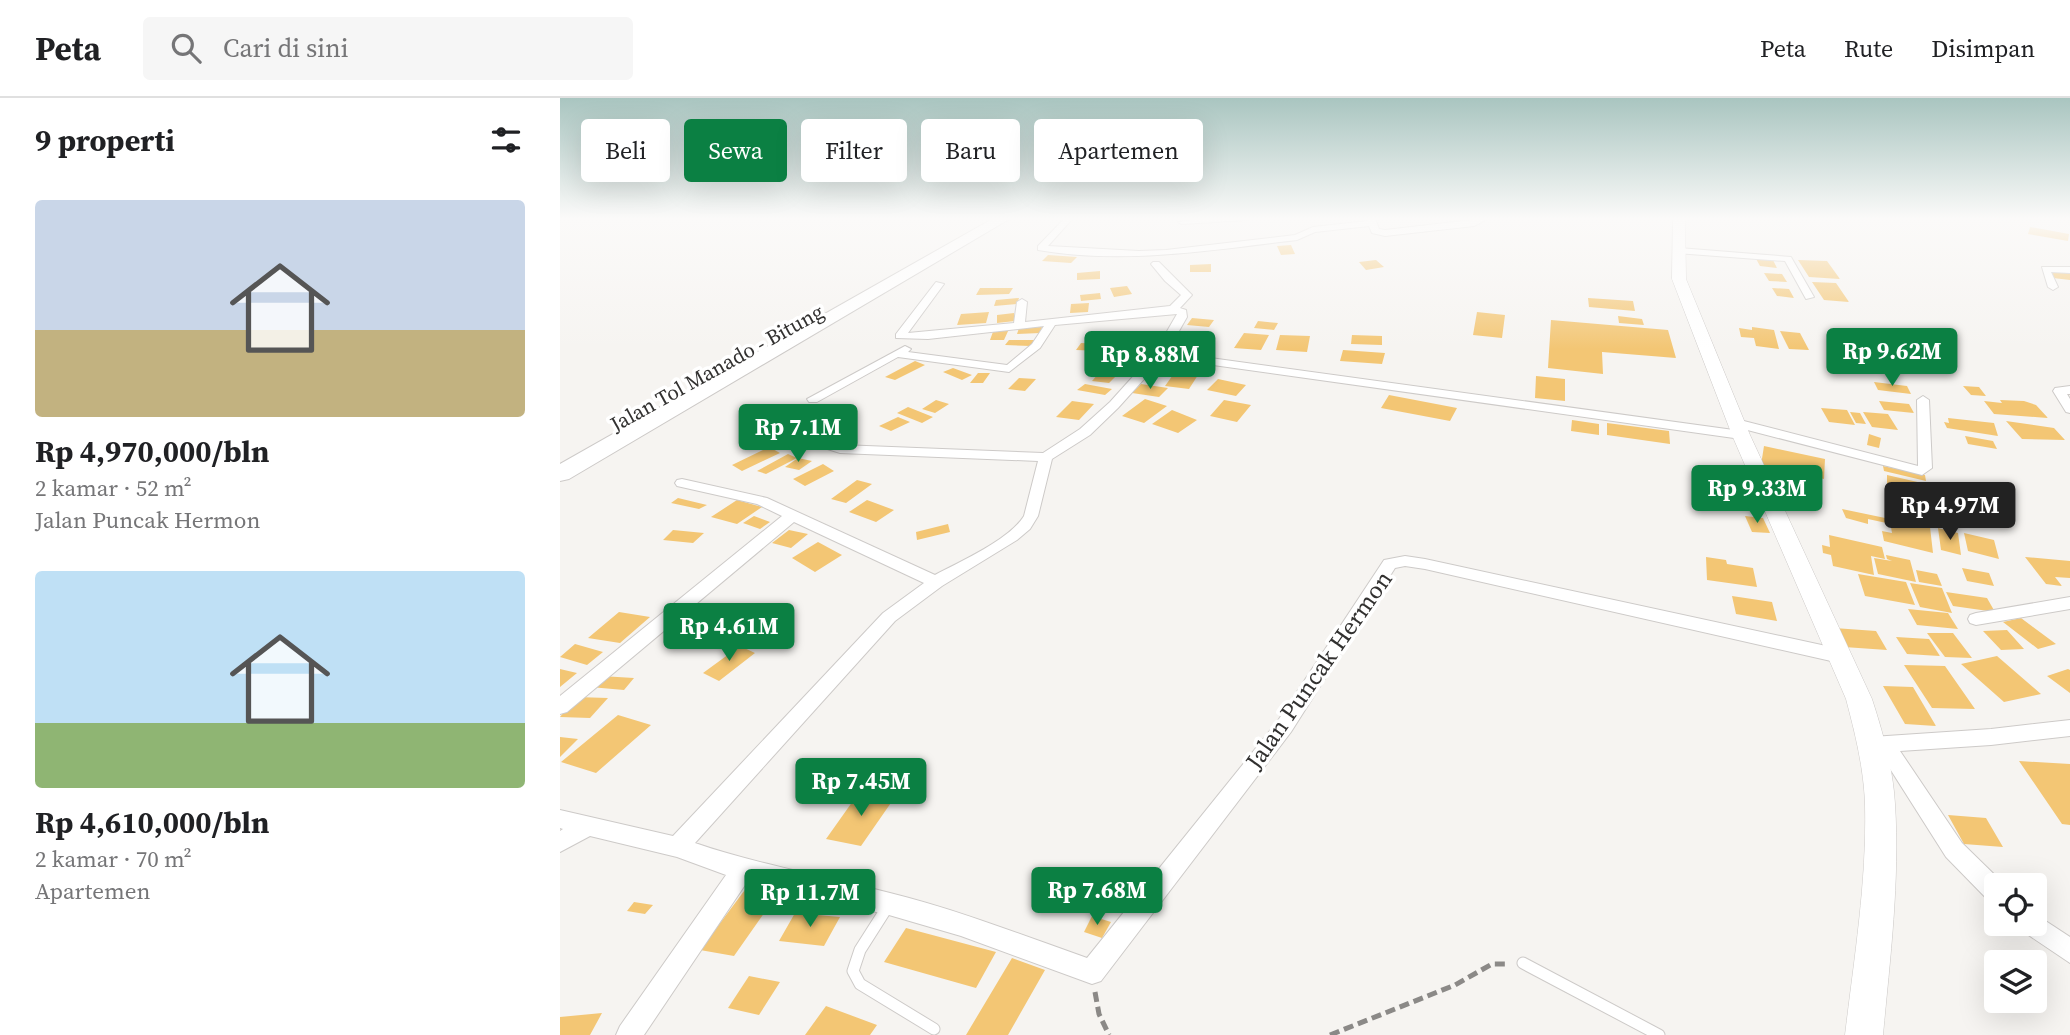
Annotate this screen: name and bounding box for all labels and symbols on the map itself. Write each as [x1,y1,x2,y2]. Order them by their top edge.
street label: Jalan Tol Manado - Bitung [604,297,829,439]
pin: Rp 9.62M [1820,328,1964,388]
pin: Rp 8.88M [1078,331,1222,391]
pin: Rp 7.1M [733,404,863,464]
pin: Rp 9.33M [1685,466,1829,525]
pin: Rp 4.97M [1878,482,2022,542]
street label: Jalan Puncak Hermon [1237,564,1400,776]
pin: Rp 4.61M [657,603,801,663]
pin: Rp 7.45M [789,758,933,818]
pin: Rp 7.68M [1025,868,1169,927]
pin: Rp 11.7M [738,870,882,929]

